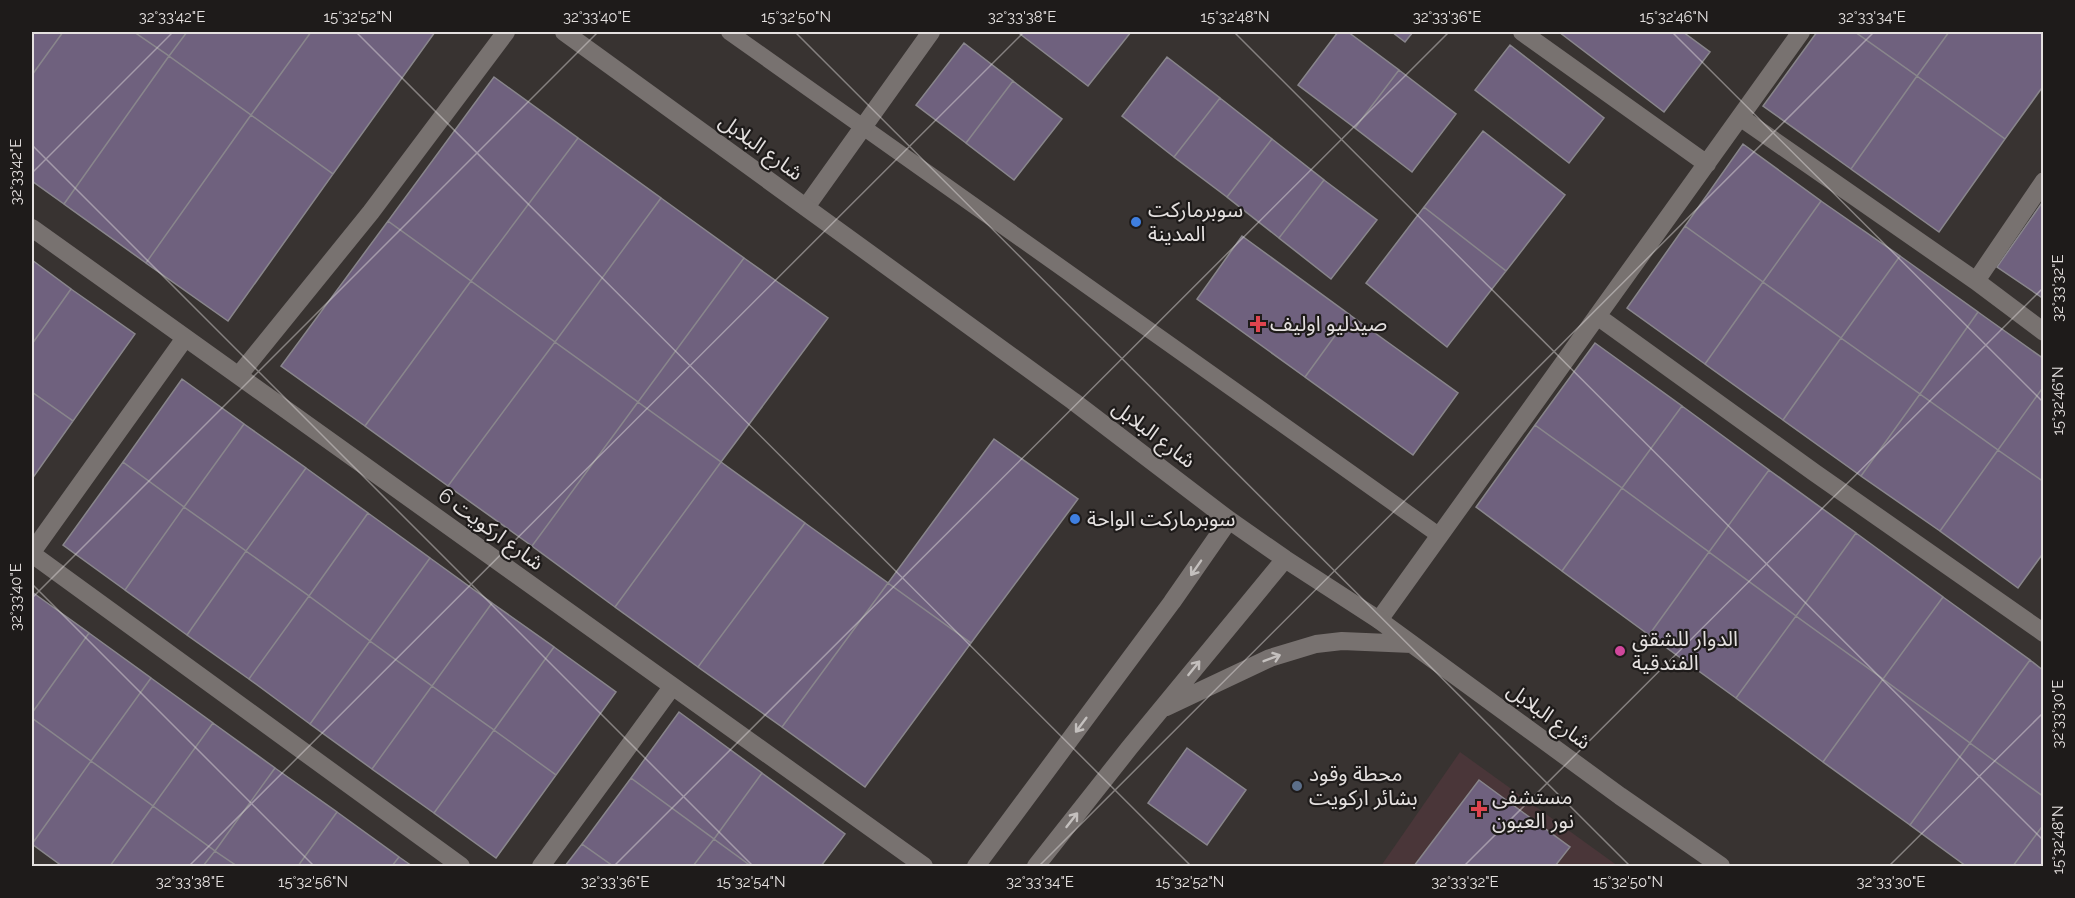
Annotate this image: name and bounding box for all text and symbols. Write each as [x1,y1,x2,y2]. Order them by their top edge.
text: 32°33'42"E [139,8,205,26]
text: 15°32'52"N [324,8,392,26]
text: 32°33'40"E [563,8,631,26]
text: 15°32'50"N [761,8,831,26]
text: 32°33'38"E [988,8,1056,26]
text: 15°32'48"N [1200,8,1270,26]
text: 32°33'36"E [1413,8,1481,26]
text: 15°32'46"N [1639,8,1709,26]
text: 32°33'34"E [1838,8,1906,26]
street label: شارع البلابل [713,108,808,188]
text: 32°33'42"E [7,139,25,205]
place label: سوبرماركت المدينة [1148,197,1243,246]
marker: سوبرماركت المدينة [1129,215,1143,229]
text: 32°33'32"E [2049,254,2067,322]
place label: صيدليو اوليف [1270,311,1387,336]
marker: صيدليو اوليف [1251,317,1265,331]
text: 15°32'46"N [2049,366,2067,436]
street label: شارع البلابل [1106,394,1201,475]
street label: شارع اركويت 6 [432,482,549,578]
place label: سوبرماركت الواحة [1087,506,1235,531]
marker: سوبرماركت الواحة [1068,512,1082,526]
one-way arrow [1190,559,1202,576]
text: 32°33'40"E [7,563,25,631]
place label: الدوار للشقق الفندقية [1632,626,1738,675]
marker: الدوار للشقق الفندقية [1613,644,1627,658]
one-way arrow [1262,652,1280,663]
one-way arrow [1187,660,1200,676]
street label: شارع البلابل [1501,677,1596,757]
text: 32°33'30"E [2049,680,2067,748]
one-way arrow [1074,717,1087,733]
place label: محطة وقود بشائر اركويت [1309,761,1418,810]
marker: محطة وقود بشائر اركويت [1290,779,1304,793]
place label: مستشفى نور العيون [1492,784,1574,833]
marker: مستشفى نور العيون [1470,800,1488,818]
text: 15°32'48"N [2049,805,2067,875]
one-way arrow [1065,813,1078,829]
text: 32°33'38"E [156,873,224,891]
text: 15°32'56"N [278,873,348,891]
text: 32°33'36"E [581,873,649,891]
text: 15°32'54"N [716,873,786,891]
text: 32°33'34"E [1006,873,1074,891]
text: 15°32'52"N [1156,873,1224,891]
text: 32°33'32"E [1431,873,1499,891]
text: 15°32'50"N [1593,873,1663,891]
text: 32°33'30"E [1857,873,1925,891]

